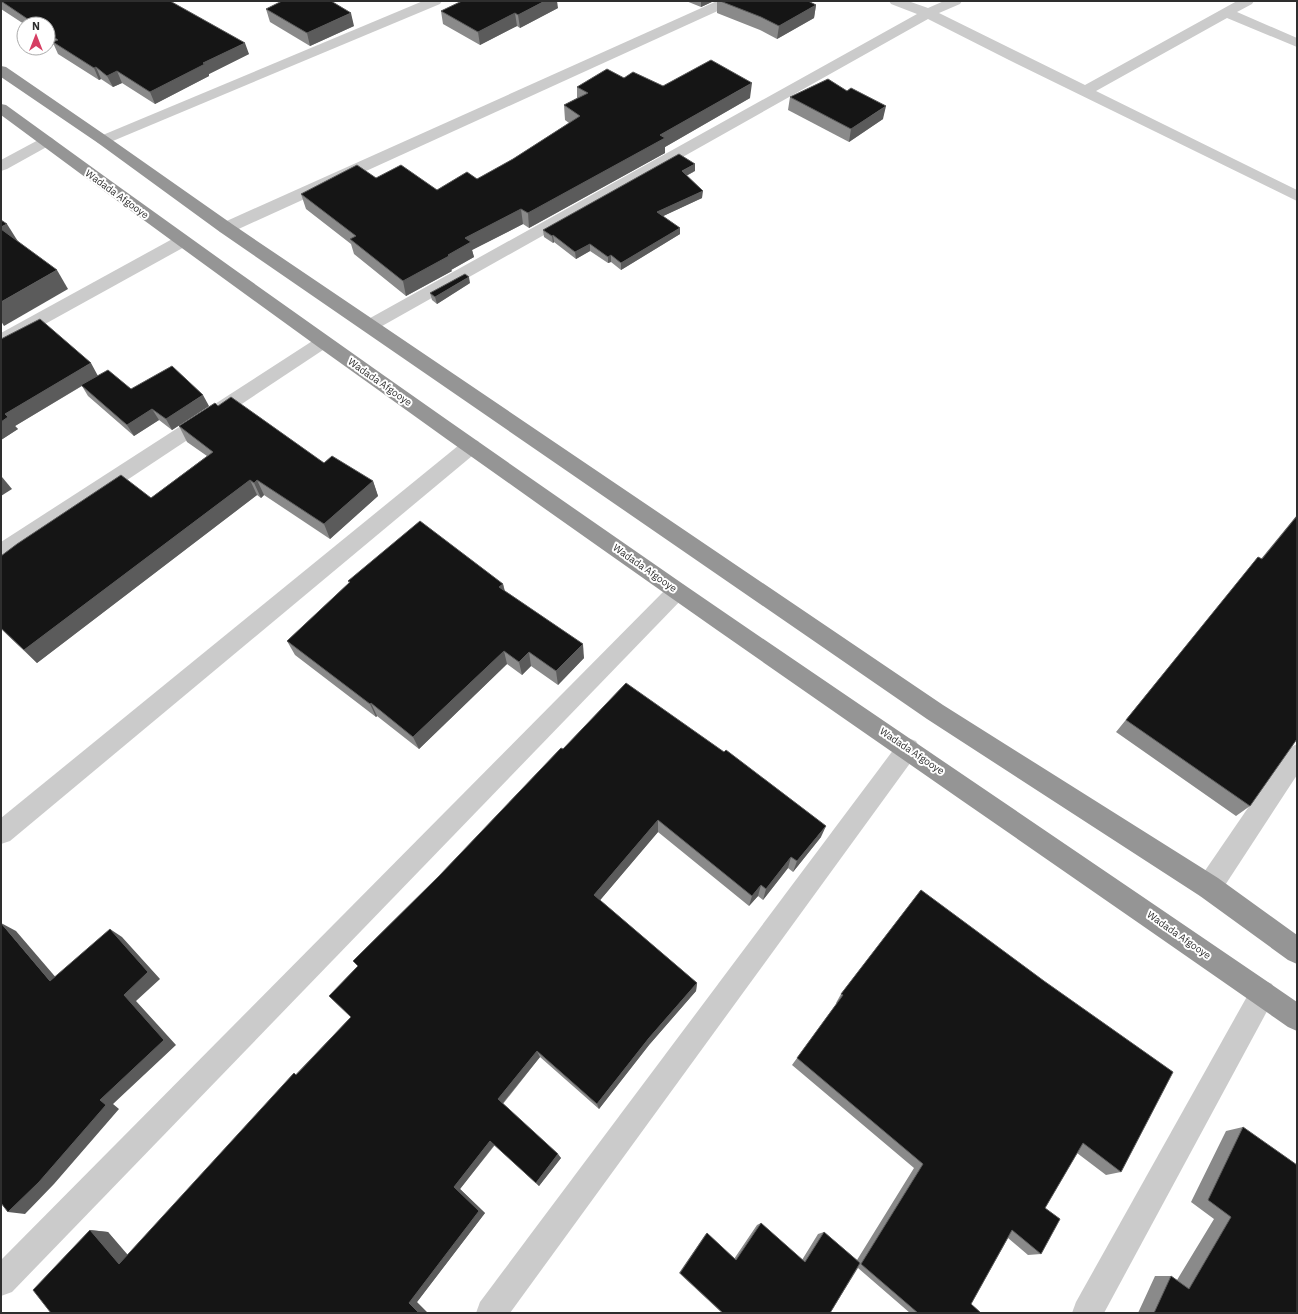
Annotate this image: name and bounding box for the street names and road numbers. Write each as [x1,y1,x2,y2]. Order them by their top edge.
street label: Wadada Afgooye [83,167,152,222]
street label: Wadada Afgooye [345,355,415,409]
street label: Wadada Afgooye [610,541,680,595]
street label: Wadada Afgooye [877,725,947,778]
street label: Wadada Afgooye [1144,908,1214,962]

